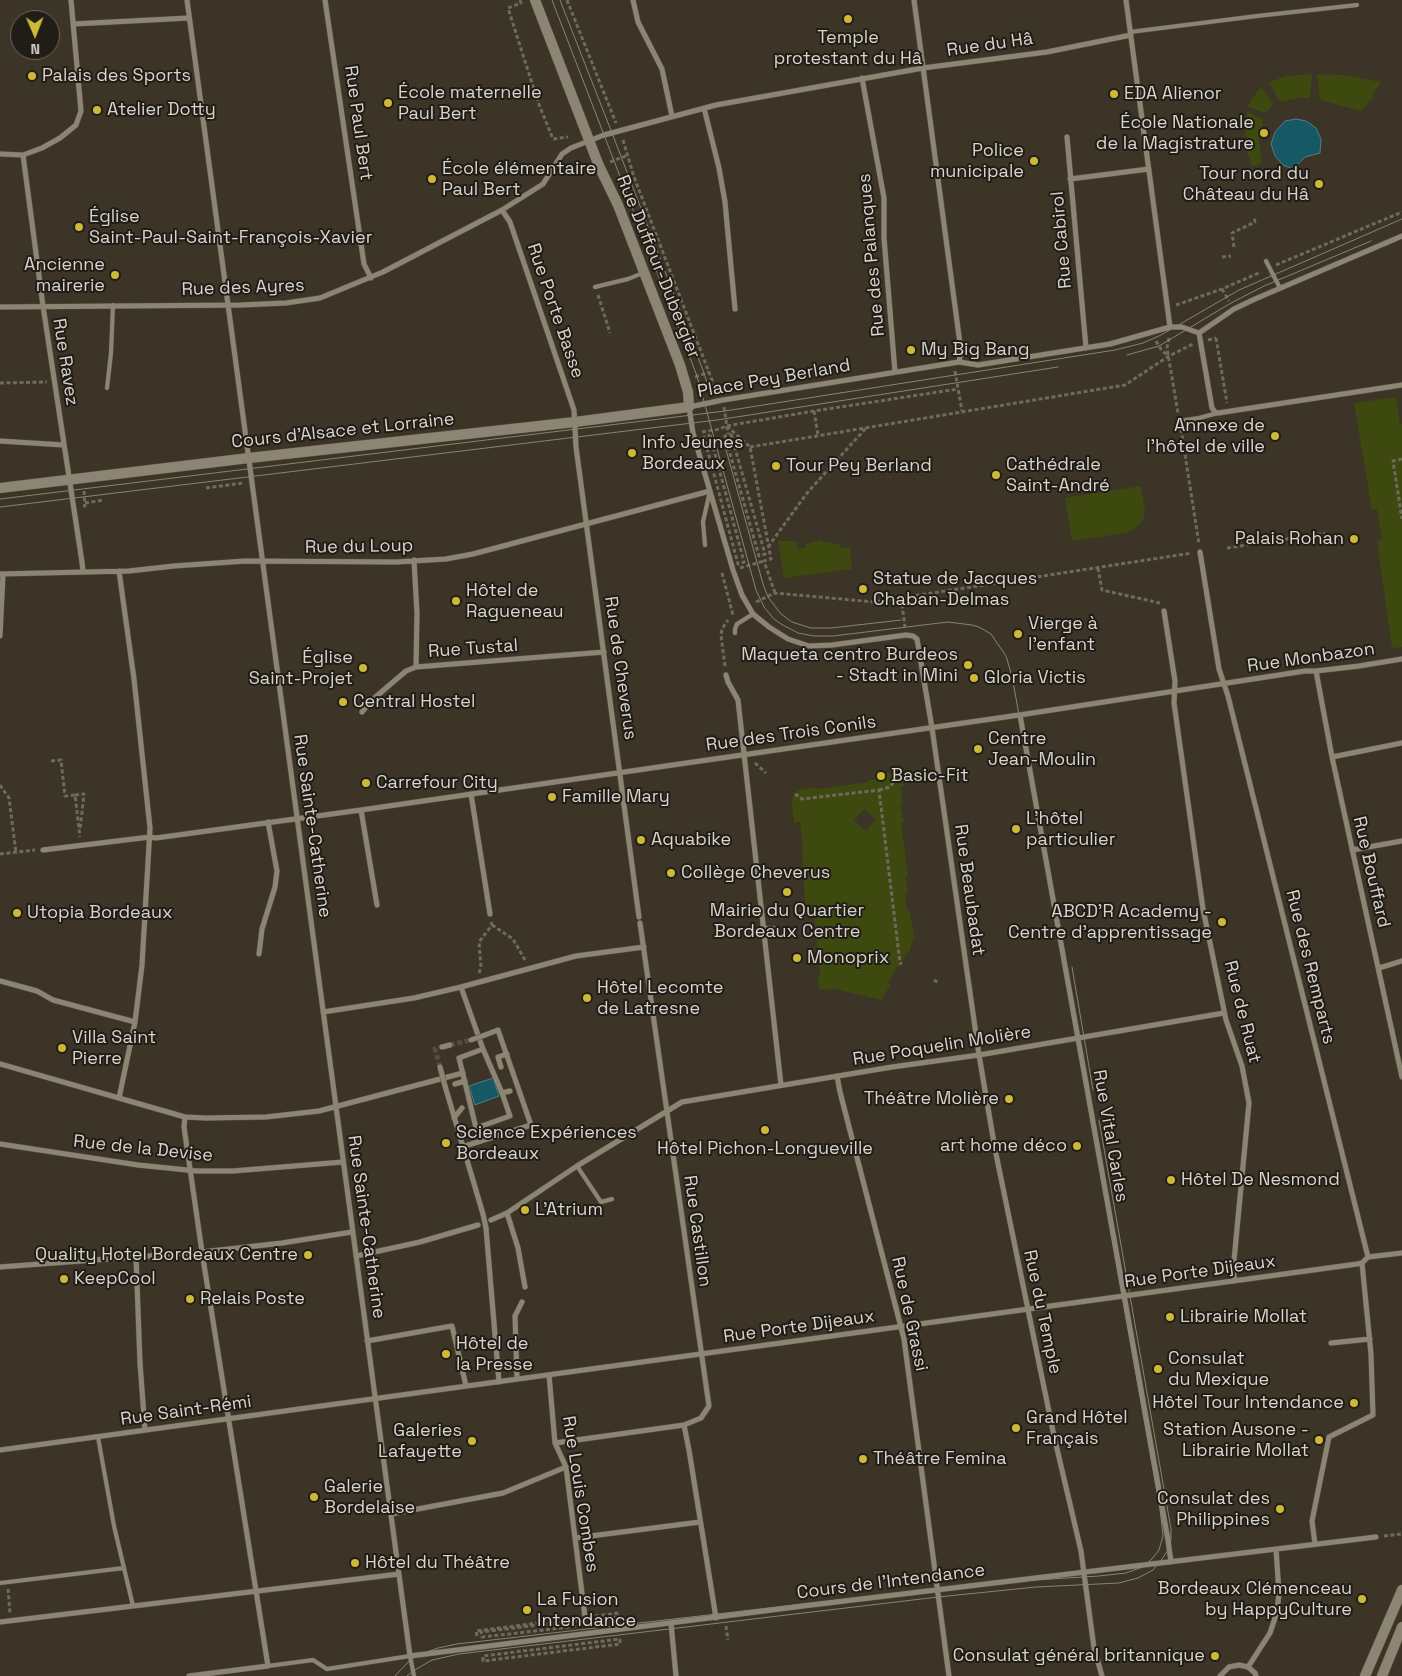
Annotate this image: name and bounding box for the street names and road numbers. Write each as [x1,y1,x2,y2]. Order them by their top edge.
street label: Rue du Hâ [945,28,1035,62]
street label: Rue Paul Bert [339,64,377,182]
street label: Rue Duffour-Dubergier [611,172,705,362]
street label: Rue des Palanques [854,173,890,337]
street label: Rue Cabirol [1047,190,1077,290]
street label: Rue Porte Basse [522,241,588,381]
street label: Rue des Ayres [181,275,305,301]
street label: Rue Ravez [47,317,83,407]
street label: Place Pey Berland [696,355,852,403]
street label: Cours d'Alsace et Lorraine [230,409,456,453]
street label: Rue du Loup [305,535,413,559]
street label: Rue de Cheverus [599,595,641,741]
street label: Rue Tustal [427,635,519,663]
street label: Rue Monbazon [1246,638,1376,678]
street label: Rue des Trois Conils [705,711,877,757]
street label: Rue Sainte-Catherine [288,733,336,919]
street label: Rue Bouffard [1348,814,1394,930]
street label: Rue Beaubadat [949,823,989,957]
street label: Rue des Remparts [1280,888,1340,1046]
street label: Rue de Ruat [1219,958,1265,1066]
street label: Rue Poquelin Molière [851,1021,1033,1071]
street label: Rue Vital Carles [1088,1068,1132,1204]
street label: Rue de la Devise [72,1131,214,1167]
street label: Rue Sainte-Catherine [342,1134,390,1320]
street label: Rue Castillon [678,1174,716,1288]
street label: Rue du Temple [1018,1248,1066,1376]
street label: Rue Porte Dijeaux [1123,1251,1277,1293]
street label: Rue de Grassi [886,1255,932,1373]
street label: Rue Porte Dijeaux [722,1306,876,1348]
street label: Rue Saint-Rémi [119,1391,253,1431]
street label: Rue Louis Combes [557,1414,603,1574]
street label: Cours de l'Intendance [796,1560,986,1604]

